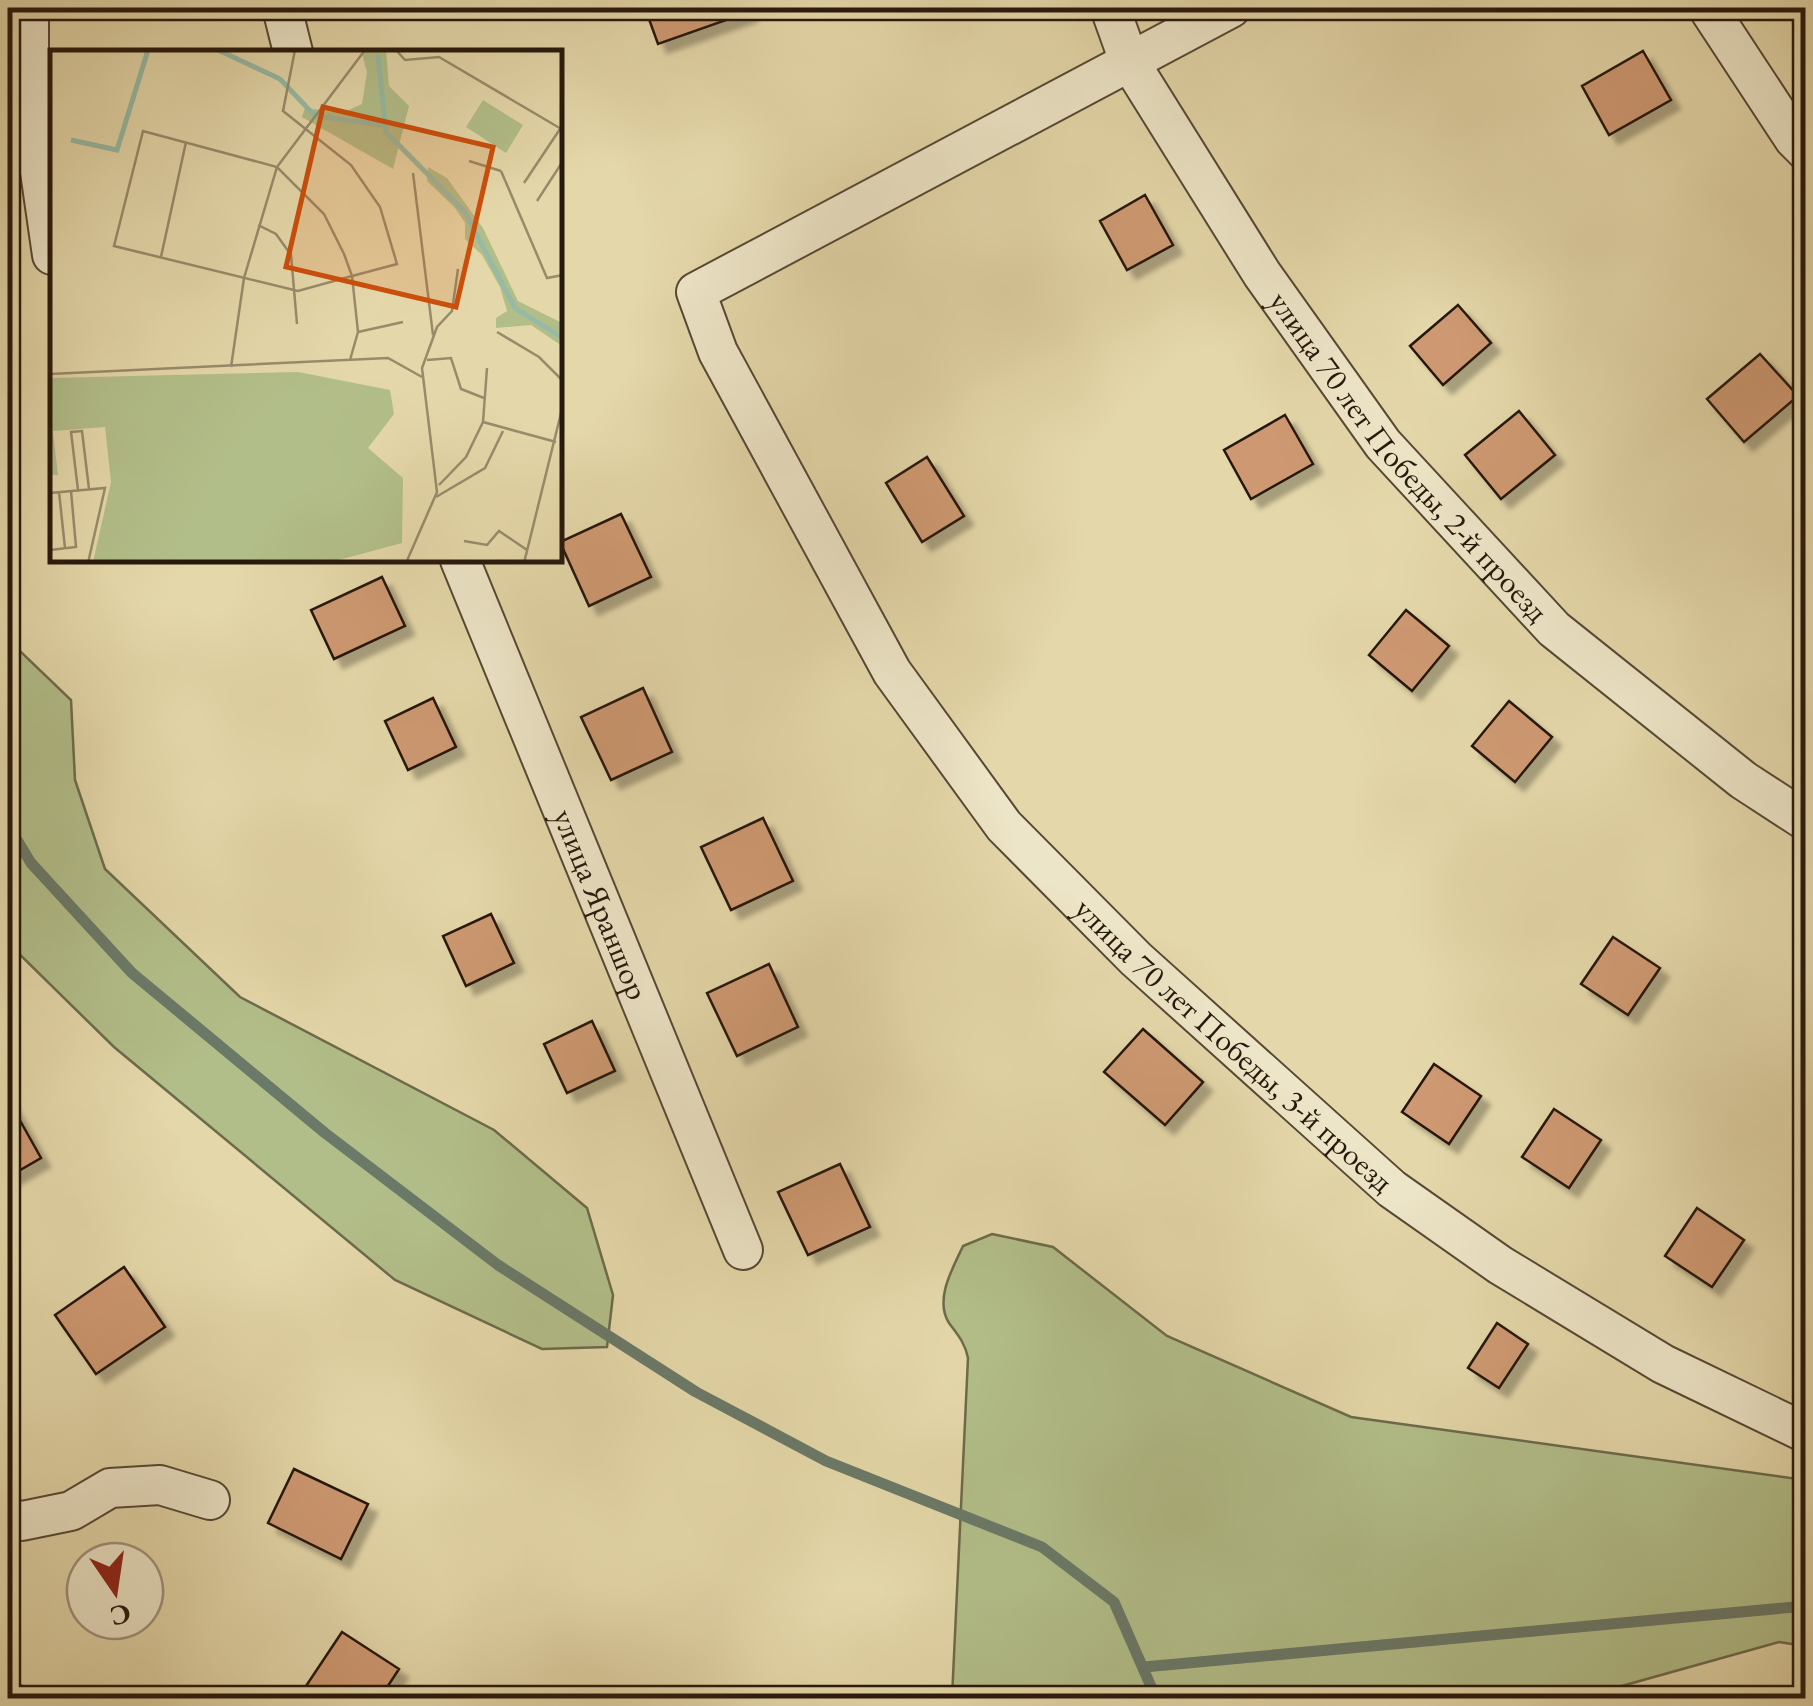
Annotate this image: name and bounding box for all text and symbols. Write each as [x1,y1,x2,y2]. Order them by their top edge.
inset map [50,50,562,562]
street label: улица 70 лет Победы, 2-й проезд [1260,282,1558,631]
street label: улица Яраншор [543,802,659,1006]
street label: улица 70 лет Победы, 3-й проезд [1066,888,1403,1202]
north arrow [65,1541,165,1641]
text: С [107,1596,134,1635]

